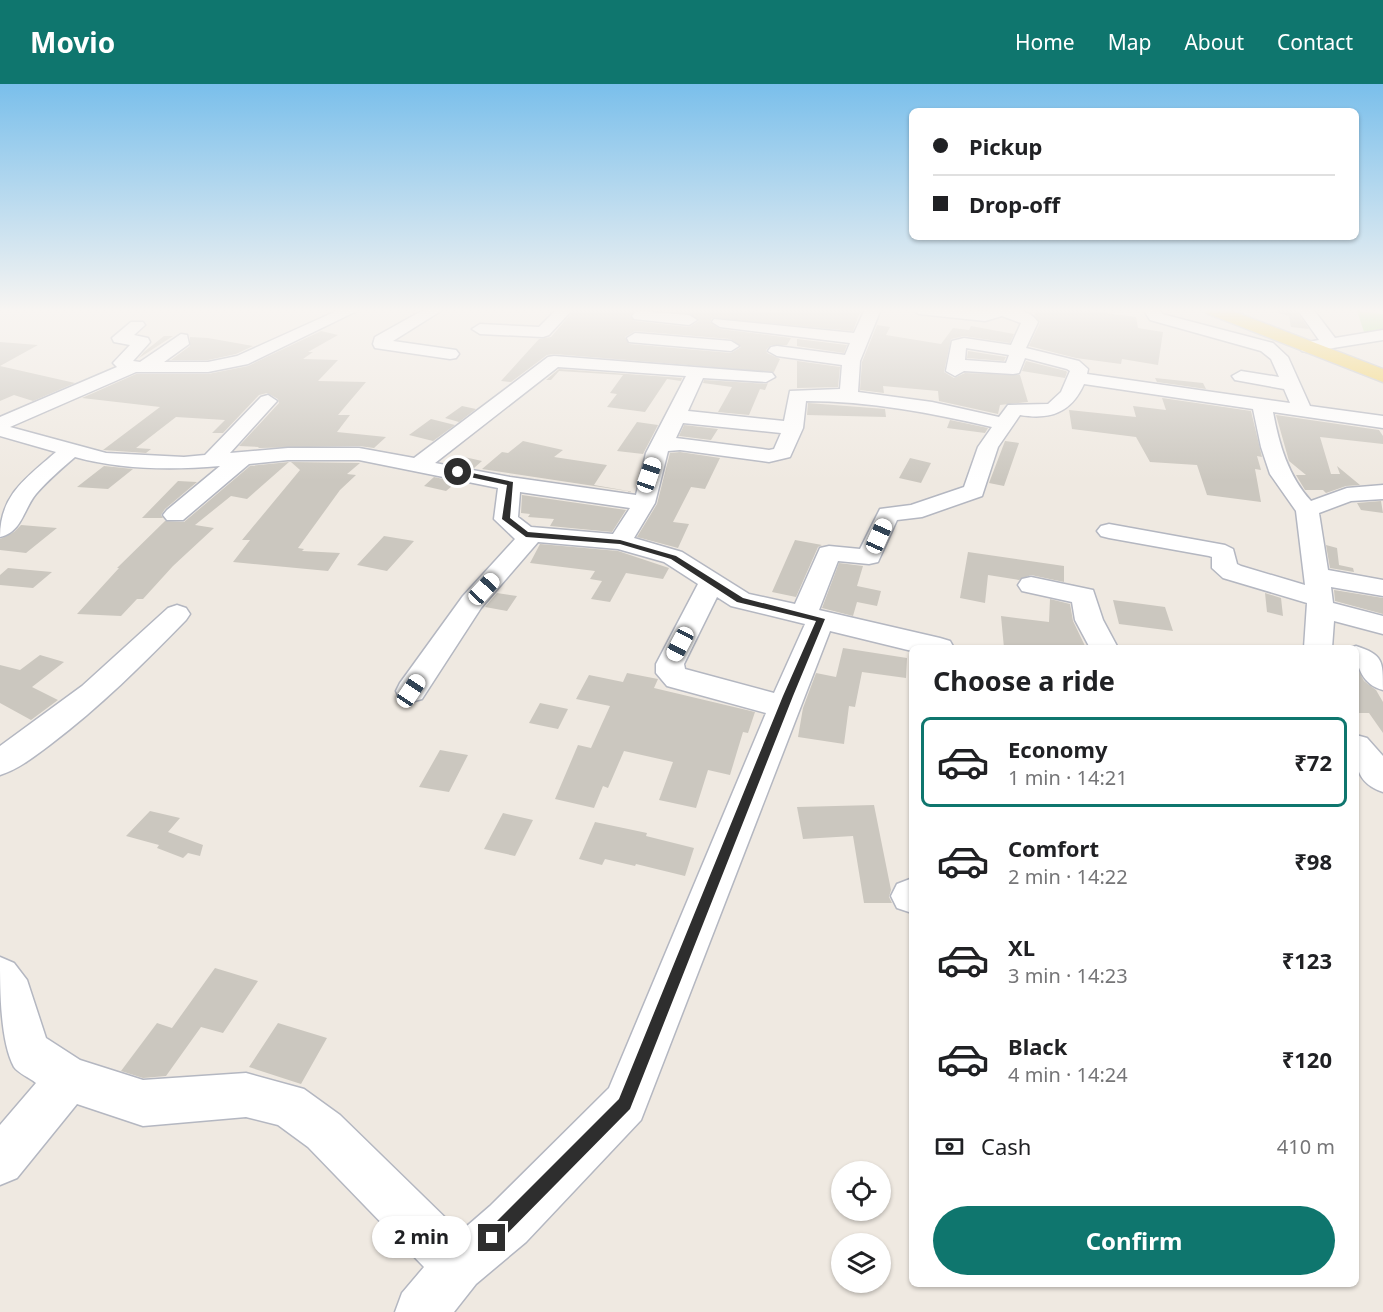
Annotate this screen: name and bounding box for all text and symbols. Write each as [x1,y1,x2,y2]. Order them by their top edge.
text: Movio [30,23,115,61]
text: Home [1015,28,1075,56]
text: Map [1108,28,1151,56]
text: About [1184,28,1244,56]
text: Contact [1277,28,1353,56]
text: Pickup [969,131,1042,161]
text: Drop-off [969,189,1060,219]
car [635,455,663,495]
route start [444,458,471,485]
car [863,516,895,556]
car [465,570,503,608]
car [664,624,696,664]
text: Choose a ride [933,662,1115,699]
car [393,671,429,711]
text: Economy [1008,734,1107,764]
icon: car [936,735,990,789]
text: ₹72 [1294,747,1332,777]
text: 1 min · 14:21 [1008,764,1128,791]
text: Comfort [1008,833,1099,863]
icon: car [936,834,990,888]
text: ₹98 [1294,846,1332,876]
text: 2 min · 14:22 [1008,863,1128,890]
text: XL [1008,932,1035,962]
icon: car [936,933,990,987]
text: ₹123 [1282,945,1332,975]
text: 3 min · 14:23 [1008,962,1128,989]
text: Black [1008,1031,1067,1061]
icon: car [936,1032,990,1086]
text: ₹120 [1282,1044,1332,1074]
text: 4 min · 14:24 [1008,1061,1128,1088]
icon: cash [933,1130,966,1163]
text: Cash [981,1131,1031,1161]
text: 410 m [1277,1133,1335,1160]
map controls [831,1161,891,1293]
button: locate [831,1161,891,1221]
button: Confirm [933,1206,1335,1275]
callout: 2 min [372,1217,471,1259]
text: 2 min [394,1223,449,1250]
route end [478,1224,505,1251]
button: layers [831,1233,891,1293]

